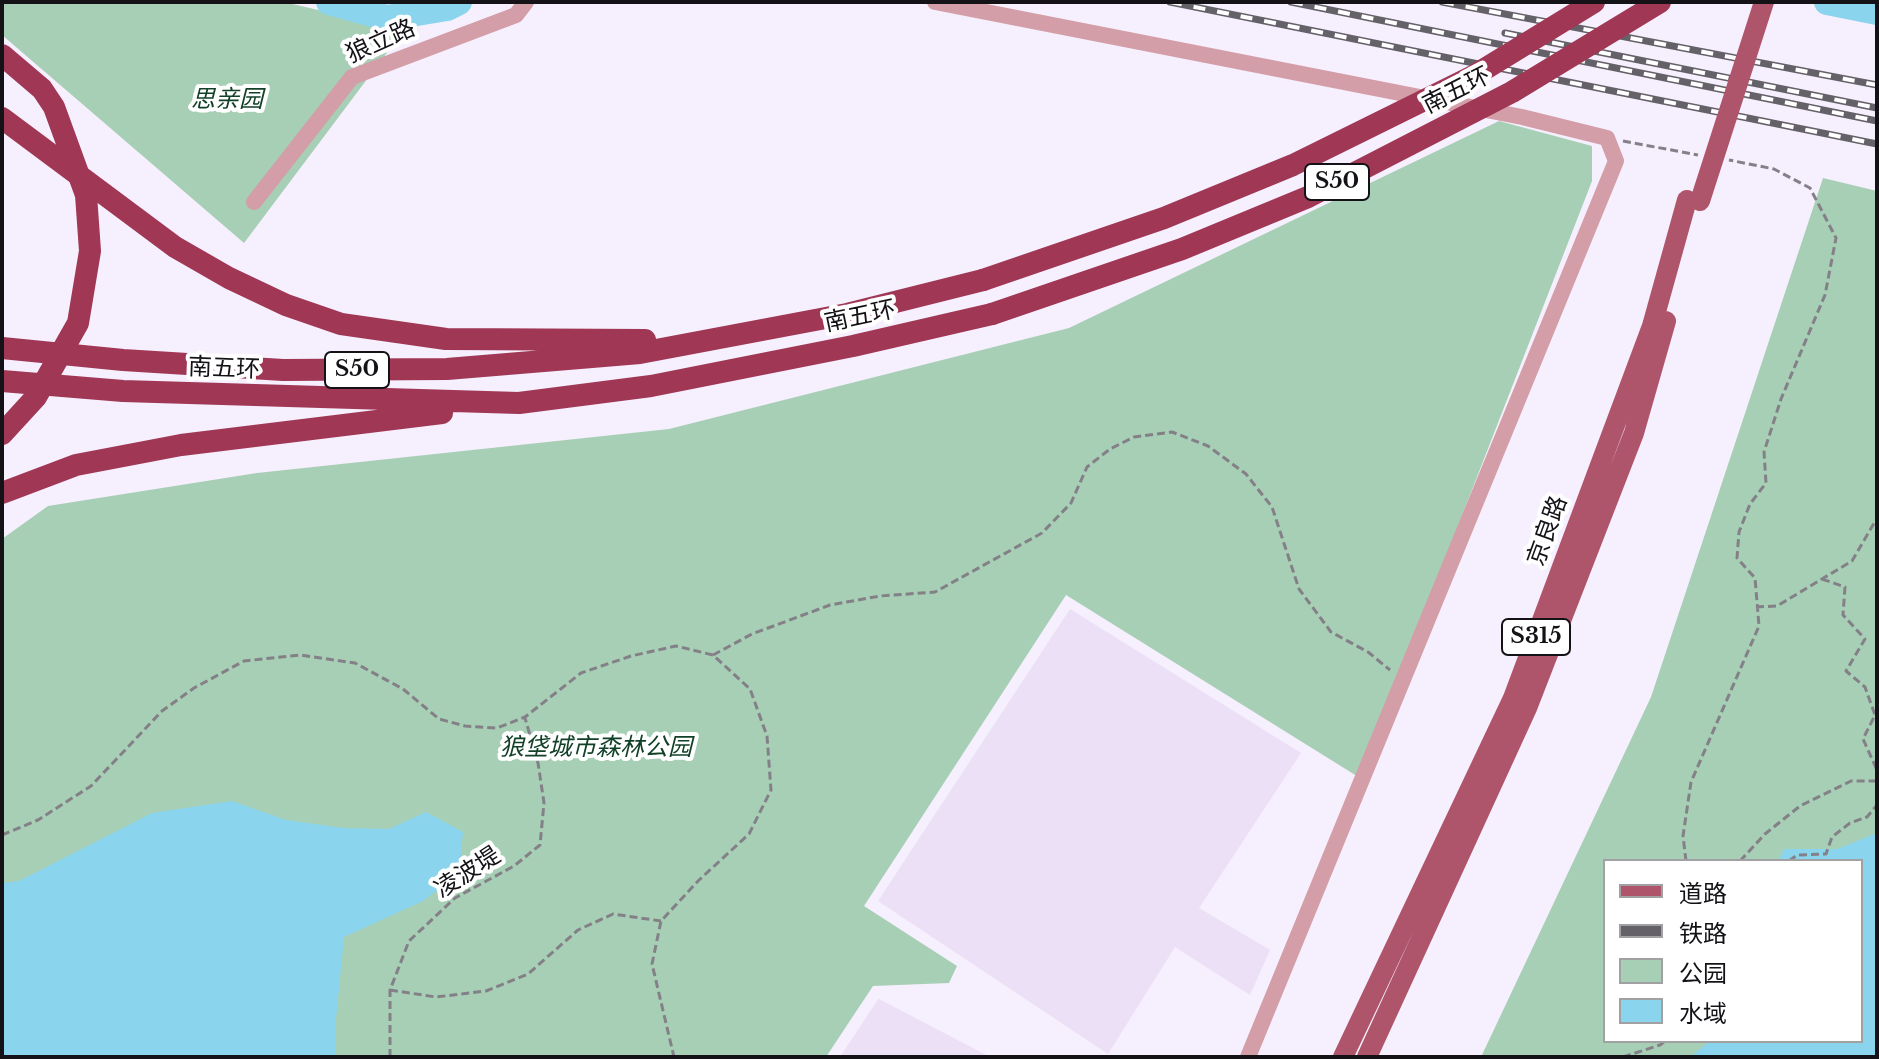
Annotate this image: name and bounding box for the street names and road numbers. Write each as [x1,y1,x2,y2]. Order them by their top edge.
street label: 狼立路 [342,14,420,70]
street label: 南五环 [1418,62,1496,120]
road number: S50 [1305,164,1369,200]
street label: 南五环 [822,295,898,339]
road number: S50 [325,352,389,388]
street label: 南五环 [188,353,260,385]
street label: 京良路 [1522,492,1574,570]
road number: S315 [1502,619,1570,655]
street label: 凌波堤 [430,841,506,905]

